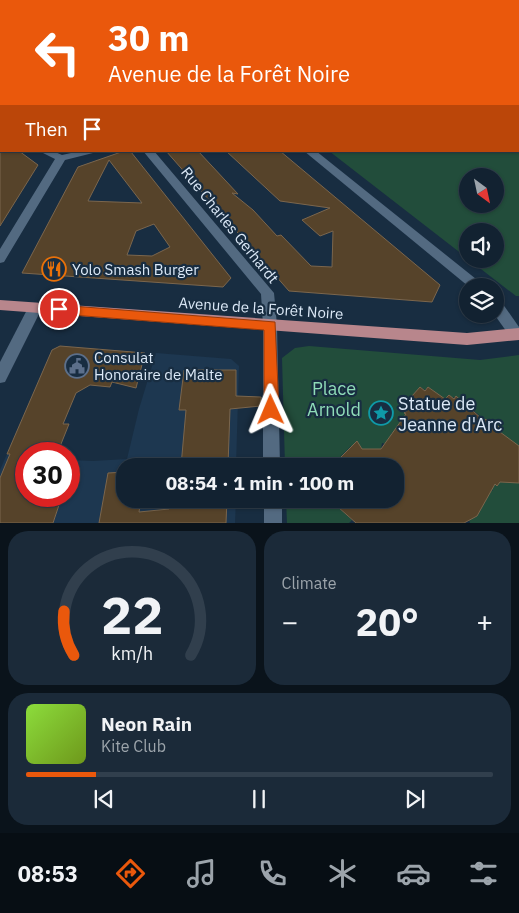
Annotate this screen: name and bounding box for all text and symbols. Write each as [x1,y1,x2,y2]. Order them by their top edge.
text: 30 m [108,15,190,61]
icon: left [25,20,90,85]
text: Avenue de la Forêt Noire [108,59,350,88]
icon: arrive [78,115,106,143]
text: Then [25,117,68,141]
street label: Rue Charles Gerhardt [177,163,283,287]
north arrow [459,168,504,212]
map controls [459,168,504,323]
button: sound [459,223,504,268]
restaurant icon: Yolo Smash Burger [41,256,67,282]
place label: Yolo Smash Burger [72,260,199,279]
button: layers [459,278,504,323]
pin [38,288,80,330]
street label: Avenue de la Forêt Noire [178,293,344,323]
icon: arrive [45,295,73,323]
place label: Consulat Honoraire de Malte [94,348,222,384]
public building icon: Consulat Honoraire de Malte [64,353,90,379]
park label: Place Arnold [307,377,361,421]
position arrow [244,383,296,435]
place label: Statue de Jeanne d'Arc [398,392,502,436]
place icon: Statue de Jeanne d'Arc [368,400,394,426]
speed limit sign: 30 [15,442,80,507]
text: 08:54 · 1 min · 100 m [166,471,354,495]
text: Climate [282,573,337,593]
text: 22 [101,581,163,648]
text: 20° [356,597,419,646]
text: − [282,603,298,640]
text: + [476,603,493,640]
text: km/h [111,642,153,665]
text: Neon Rain [101,712,192,736]
text: Kite Club [101,736,166,756]
icon: previous [90,785,118,813]
icon: pause [245,785,273,813]
icon: next [401,785,429,813]
icon: directions [113,856,148,891]
icon: music [184,856,219,891]
icon: phone [255,856,290,891]
icon: climate [325,856,360,891]
icon: car [396,856,431,891]
icon: filters [466,856,501,891]
text: 08:53 [18,859,78,888]

